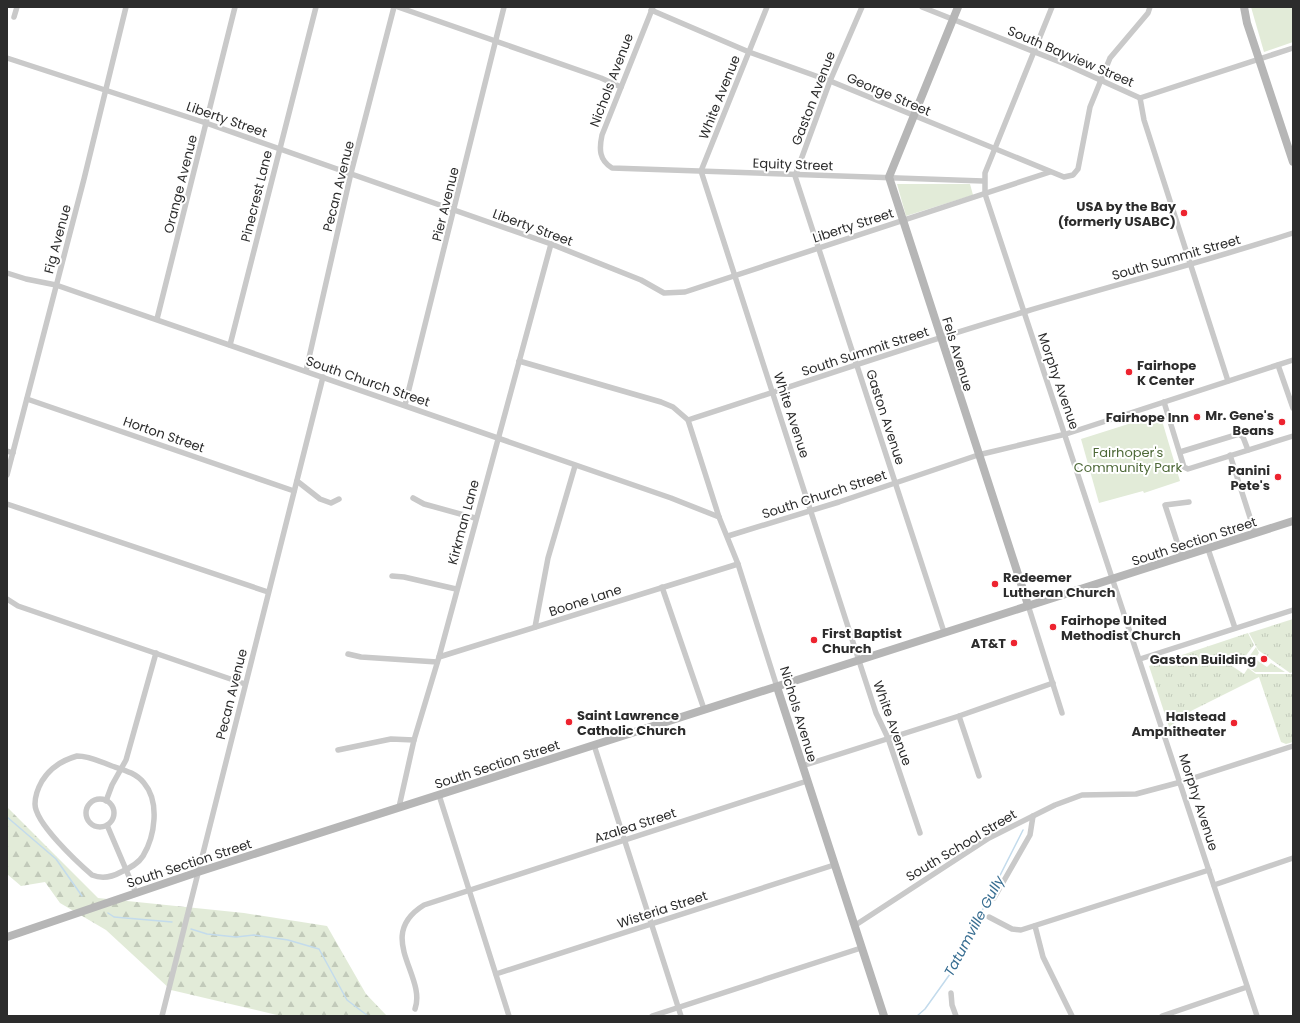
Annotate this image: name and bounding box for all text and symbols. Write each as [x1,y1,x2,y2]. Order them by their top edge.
street label: South Bayview Street [1005,21,1137,92]
street label: Nichols Avenue [585,30,638,130]
street label: Gaston Avenue [787,48,840,148]
street label: White Avenue [694,52,745,142]
street label: George Street [844,68,934,121]
street label: Liberty Street [184,97,270,142]
street label: Orange Avenue [159,133,202,236]
street label: Pecan Avenue [318,139,359,233]
street label: Pinecrest Lane [236,148,277,244]
street label: Equity Street [752,154,834,175]
street label: Pier Avenue [427,165,464,243]
place label: USA by the Bay (formerly USABC) [1058,197,1177,231]
street label: Fig Avenue [39,202,76,276]
street label: Liberty Street [810,203,896,248]
street label: Liberty Street [490,204,576,251]
marker: USA by the Bay (formerly USABC) [1179,208,1189,218]
street label: South Summit Street [1110,230,1243,285]
street label: Fels Avenue [937,315,978,394]
street label: South Summit Street [799,322,932,381]
street label: Morphy Avenue [1033,330,1084,432]
street label: South Church Street [303,351,433,412]
place label: Fairhope K Center [1137,356,1196,390]
street label: Gaston Avenue [861,367,910,467]
marker: Fairhope K Center [1124,367,1134,377]
street label: White Avenue [769,370,814,461]
place label: Mr. Gene's Beans [1205,406,1274,440]
place label: Fairhope Inn [1106,408,1189,427]
street label: Horton Street [121,412,207,457]
marker: Fairhope Inn [1192,412,1202,422]
marker: Mr. Gene's Beans [1277,417,1287,427]
park label: Fairhoper's Community Park [1074,443,1182,477]
place label: Panini Pete's [1228,461,1270,495]
street label: South Church Street [759,465,889,524]
marker: Panini Pete's [1273,472,1283,482]
street label: Kirkman Lane [443,478,484,567]
street label: South Section Street [1129,512,1259,571]
place label: Redeemer Lutheran Church [1003,568,1116,602]
marker: Redeemer Lutheran Church [990,579,1000,589]
street label: Boone Lane [546,580,624,621]
place label: Fairhope United Methodist Church [1061,611,1181,645]
marker: Fairhope United Methodist Church [1048,622,1058,632]
place label: First Baptist Church [822,624,902,658]
place label: AT&T [971,634,1006,653]
marker: First Baptist Church [809,635,819,645]
marker: AT&T [1009,638,1019,648]
street label: Pecan Avenue [211,647,252,741]
place label: Gaston Building [1150,650,1256,669]
marker: Gaston Building [1259,654,1269,664]
street label: Nichols Avenue [775,664,822,764]
street label: White Avenue [868,678,917,768]
place label: Saint Lawrence Catholic Church [577,706,686,740]
place label: Halstead Amphitheater [1132,707,1226,741]
marker: Saint Lawrence Catholic Church [564,717,574,727]
marker: Halstead Amphitheater [1229,718,1239,728]
street label: South Section Street [432,735,562,794]
street label: Morphy Avenue [1174,751,1223,853]
street label: Azalea Street [592,803,679,848]
street label: South School Street [902,805,1020,886]
street label: South Section Street [124,834,254,893]
water label: Tatumville Gully [939,871,1009,980]
street label: Wisteria Street [615,886,710,933]

